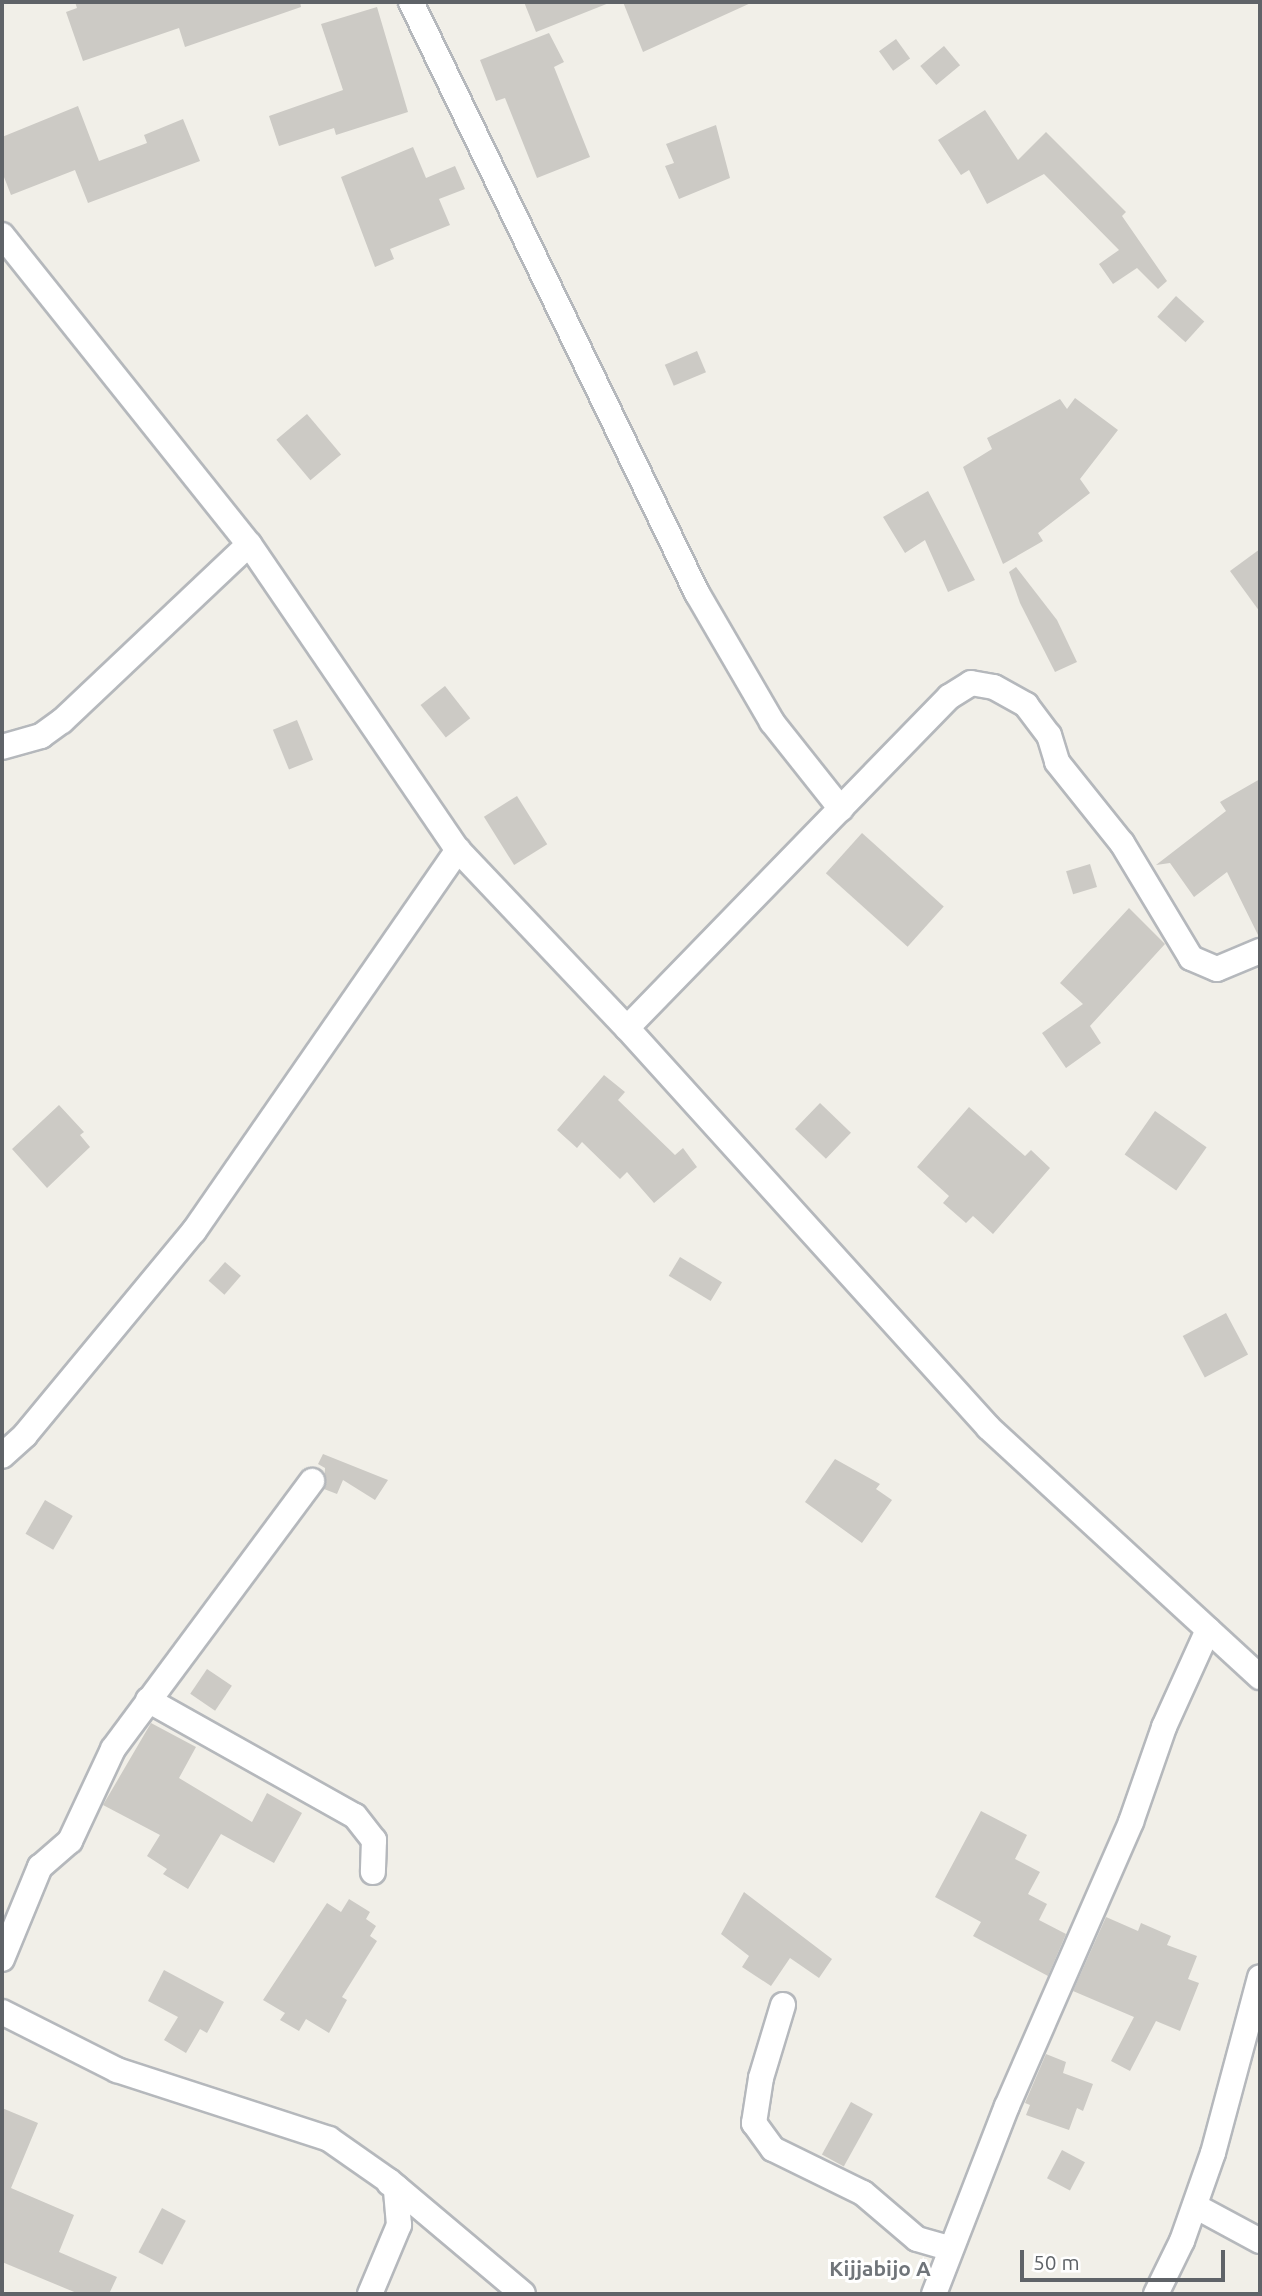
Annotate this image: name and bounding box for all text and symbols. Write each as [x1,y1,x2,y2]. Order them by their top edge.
scale bar [1024,2236,1229,2280]
text: 50 m [1033,2250,1080,2274]
district label: Kijjabijo A [829,2255,931,2281]

